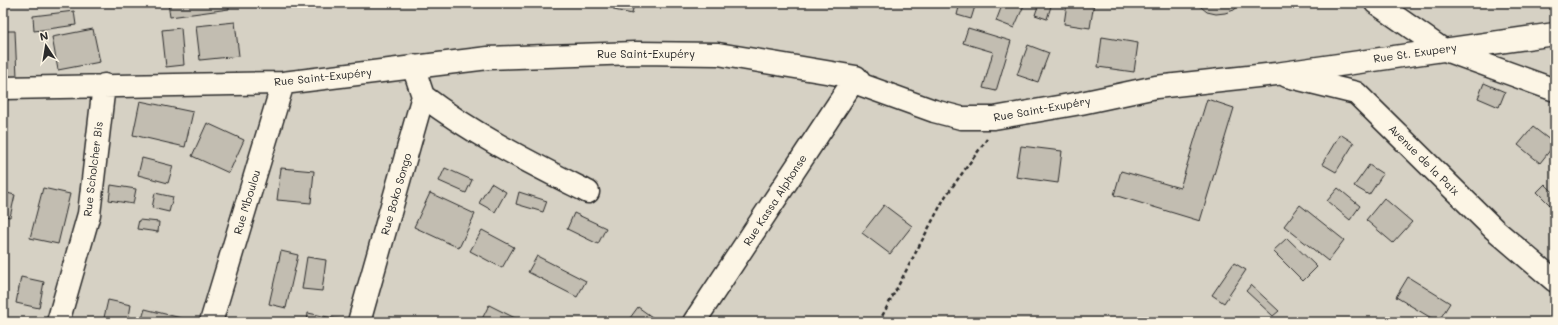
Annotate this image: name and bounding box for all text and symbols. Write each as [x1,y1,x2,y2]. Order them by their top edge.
north arrow [26,26,66,66]
text: N [38,28,49,44]
street label: Rue St. Exupery [1372,39,1458,66]
street label: Rue Saint-Exupéry [597,46,695,61]
street label: Rue Saint-Exupéry [273,64,373,89]
street label: Rue Saint-Exupéry [992,93,1092,124]
street label: Rue Scholcher Bis [79,121,106,217]
street label: Avenue de la Paix [1386,121,1463,199]
street label: Rue Boko Songo [377,151,414,236]
street label: Rue Kassa Alphonse [739,151,810,248]
street label: Rue Mboulou [230,168,263,236]

